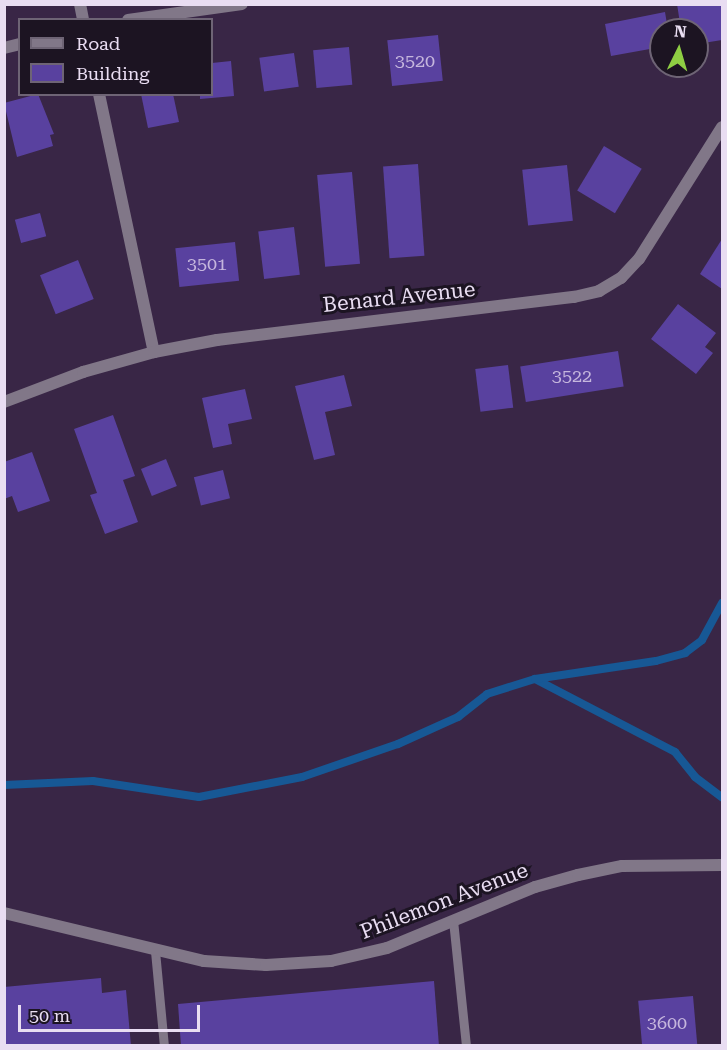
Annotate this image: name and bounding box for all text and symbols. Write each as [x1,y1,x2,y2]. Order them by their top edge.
legend [18,18,213,96]
north arrow [649,18,709,78]
text: N [673,22,687,42]
text: Road [76,33,120,54]
house number: 3520 [395,50,435,72]
text: Building [76,63,150,84]
house number: 3501 [187,253,227,275]
street label: Benard Avenue [322,276,476,318]
house number: 3522 [552,365,592,387]
street label: Philemon Avenue [356,857,532,945]
scale bar [21,993,202,1031]
text: 50 m [29,1005,70,1026]
house number: 3600 [647,1012,687,1034]

